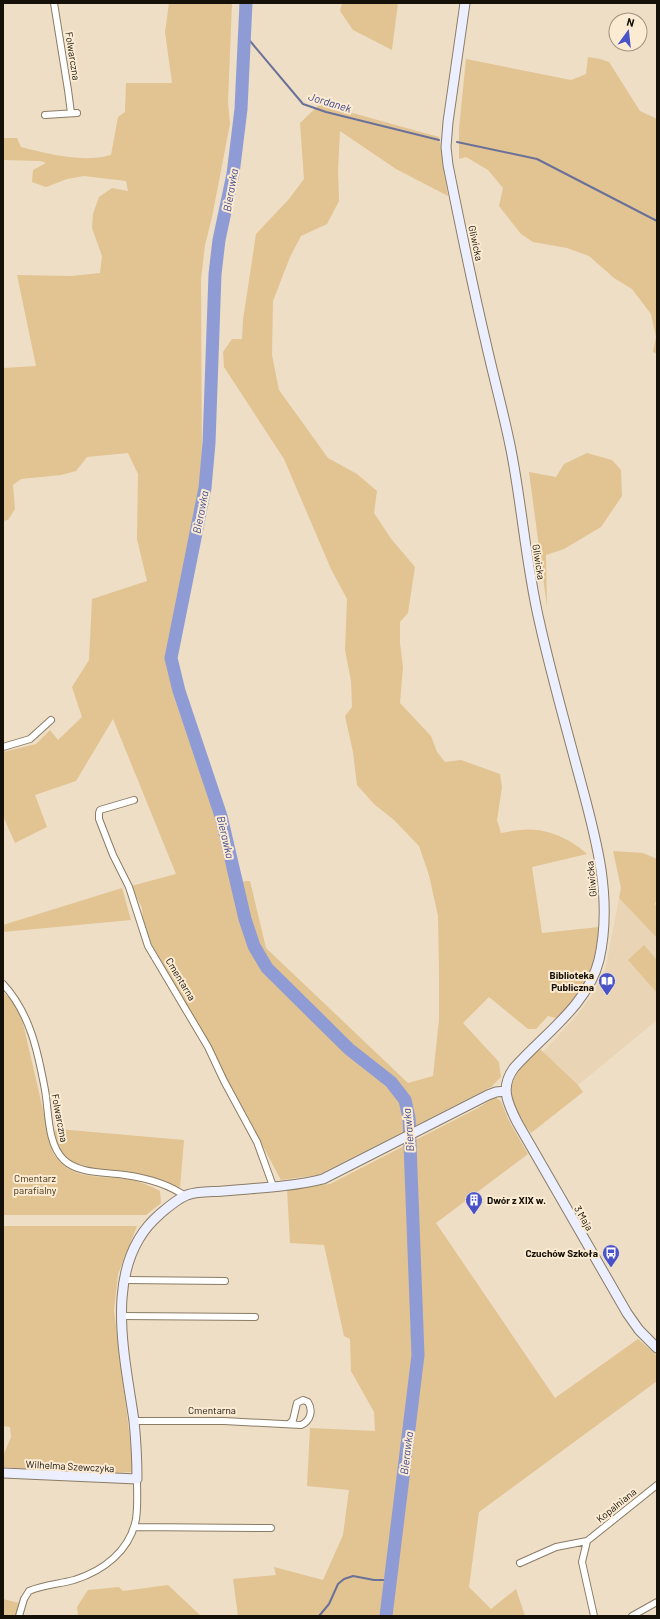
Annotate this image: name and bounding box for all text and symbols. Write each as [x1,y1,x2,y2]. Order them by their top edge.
north arrow [608,12,648,52]
text: N [625,15,636,29]
street label: Folwarczna [63,31,83,81]
water label: Jordanek [307,89,354,115]
water label: Bierawka [220,167,240,212]
street label: Gliwicka [466,224,486,262]
water label: Bierawka [189,489,211,535]
street label: Gliwicka [530,543,548,581]
water label: Bierawka [215,814,237,860]
street label: Gliwicka [583,860,599,898]
street label: Cmentarna [164,955,198,1003]
place label: Biblioteka Publiczna [550,969,594,993]
library icon: Biblioteka Publiczna [597,971,617,996]
street label: Folwarczna [49,1093,71,1143]
water label: Bierawka [400,1108,416,1152]
park label: Cmentarz parafialny [14,1172,57,1196]
building icon: Dwór z XIX w. [464,1190,484,1215]
place label: Dwór z XIX w. [487,1194,546,1206]
street label: 3 Maja [572,1203,596,1233]
bus stop icon: Czuchów Szkoła [601,1243,621,1268]
place label: Czuchów Szkoła [525,1247,598,1259]
street label: Cmentarna [188,1404,236,1416]
water label: Bierawka [397,1431,415,1475]
street label: Wilhelma Szewczyka [25,1458,115,1474]
street label: Kopalniana [594,1485,638,1525]

